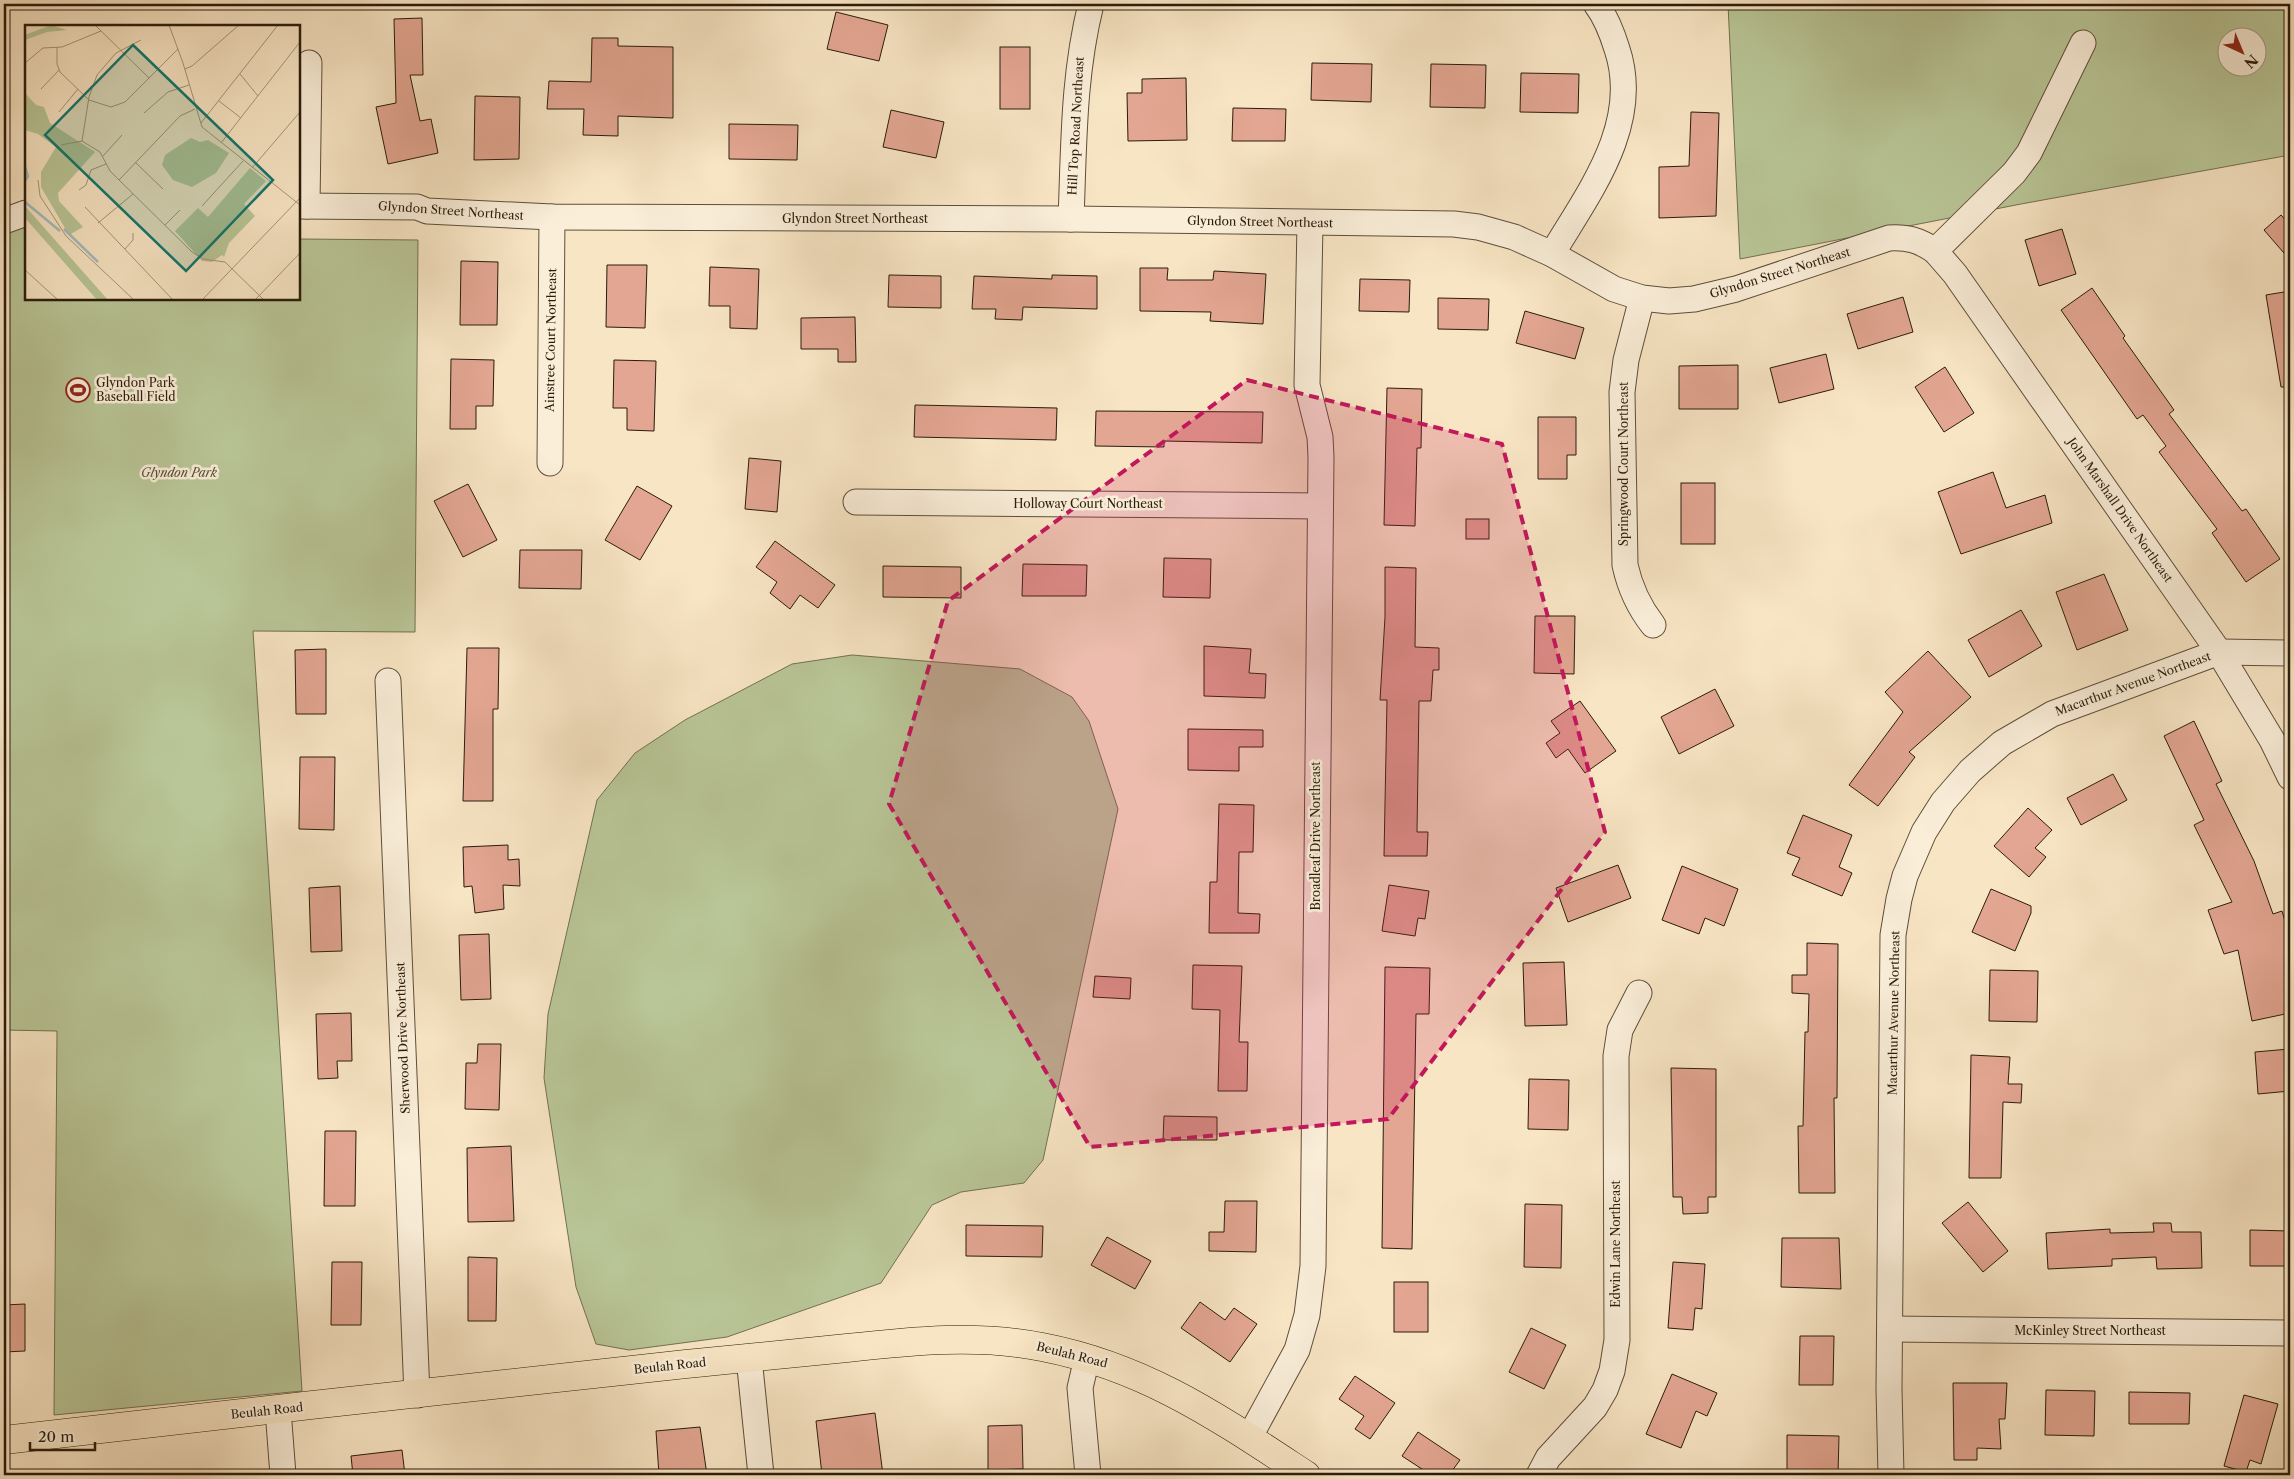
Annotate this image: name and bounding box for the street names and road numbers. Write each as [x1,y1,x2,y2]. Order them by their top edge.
street label: Hill Top Road Northeast [1064,56,1087,196]
street label: Glyndon Street Northeast [378,198,525,223]
street label: Glyndon Street Northeast [782,211,929,226]
street label: Glyndon Street Northeast [1187,213,1334,230]
street label: Glyndon Street Northeast [1708,244,1853,301]
street label: Ainstree Court Northeast [542,267,559,413]
street label: Springwood Court Northeast [1616,381,1631,546]
street label: John Marshall Drive Northeast [2063,433,2177,586]
street label: Holloway Court Northeast [1013,496,1163,511]
street label: Macarthur Avenue Northeast [2053,648,2214,719]
street label: Broadleaf Drive Northeast [1308,761,1323,910]
street label: Macarthur Avenue Northeast [1885,930,1902,1096]
street label: Sherwood Drive Northeast [392,961,413,1114]
street label: Edwin Lane Northeast [1608,1179,1623,1308]
street label: McKinley Street Northeast [2014,1323,2167,1338]
street label: Beulah Road [1035,1338,1110,1371]
street label: Beulah Road [633,1354,708,1377]
street label: Beulah Road [230,1399,305,1422]

